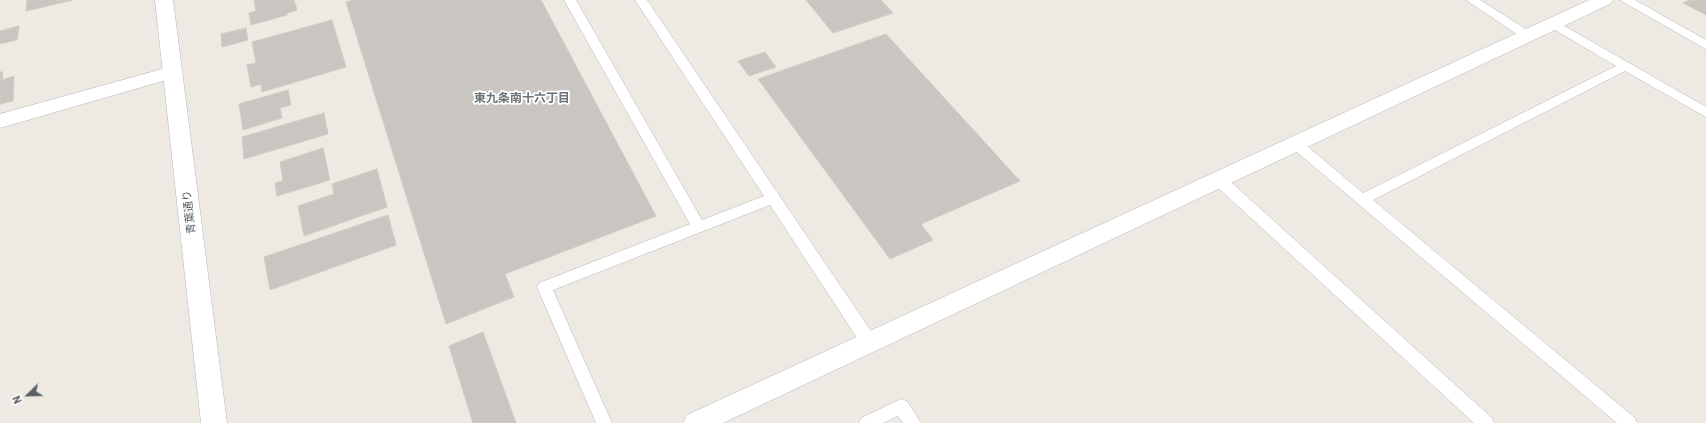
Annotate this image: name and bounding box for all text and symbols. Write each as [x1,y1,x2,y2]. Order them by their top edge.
district label: 東九条南十六丁目 [474,91,570,105]
street label: 青葉通り [180,189,198,235]
north arrow [8,375,48,415]
text: N [9,394,24,406]

